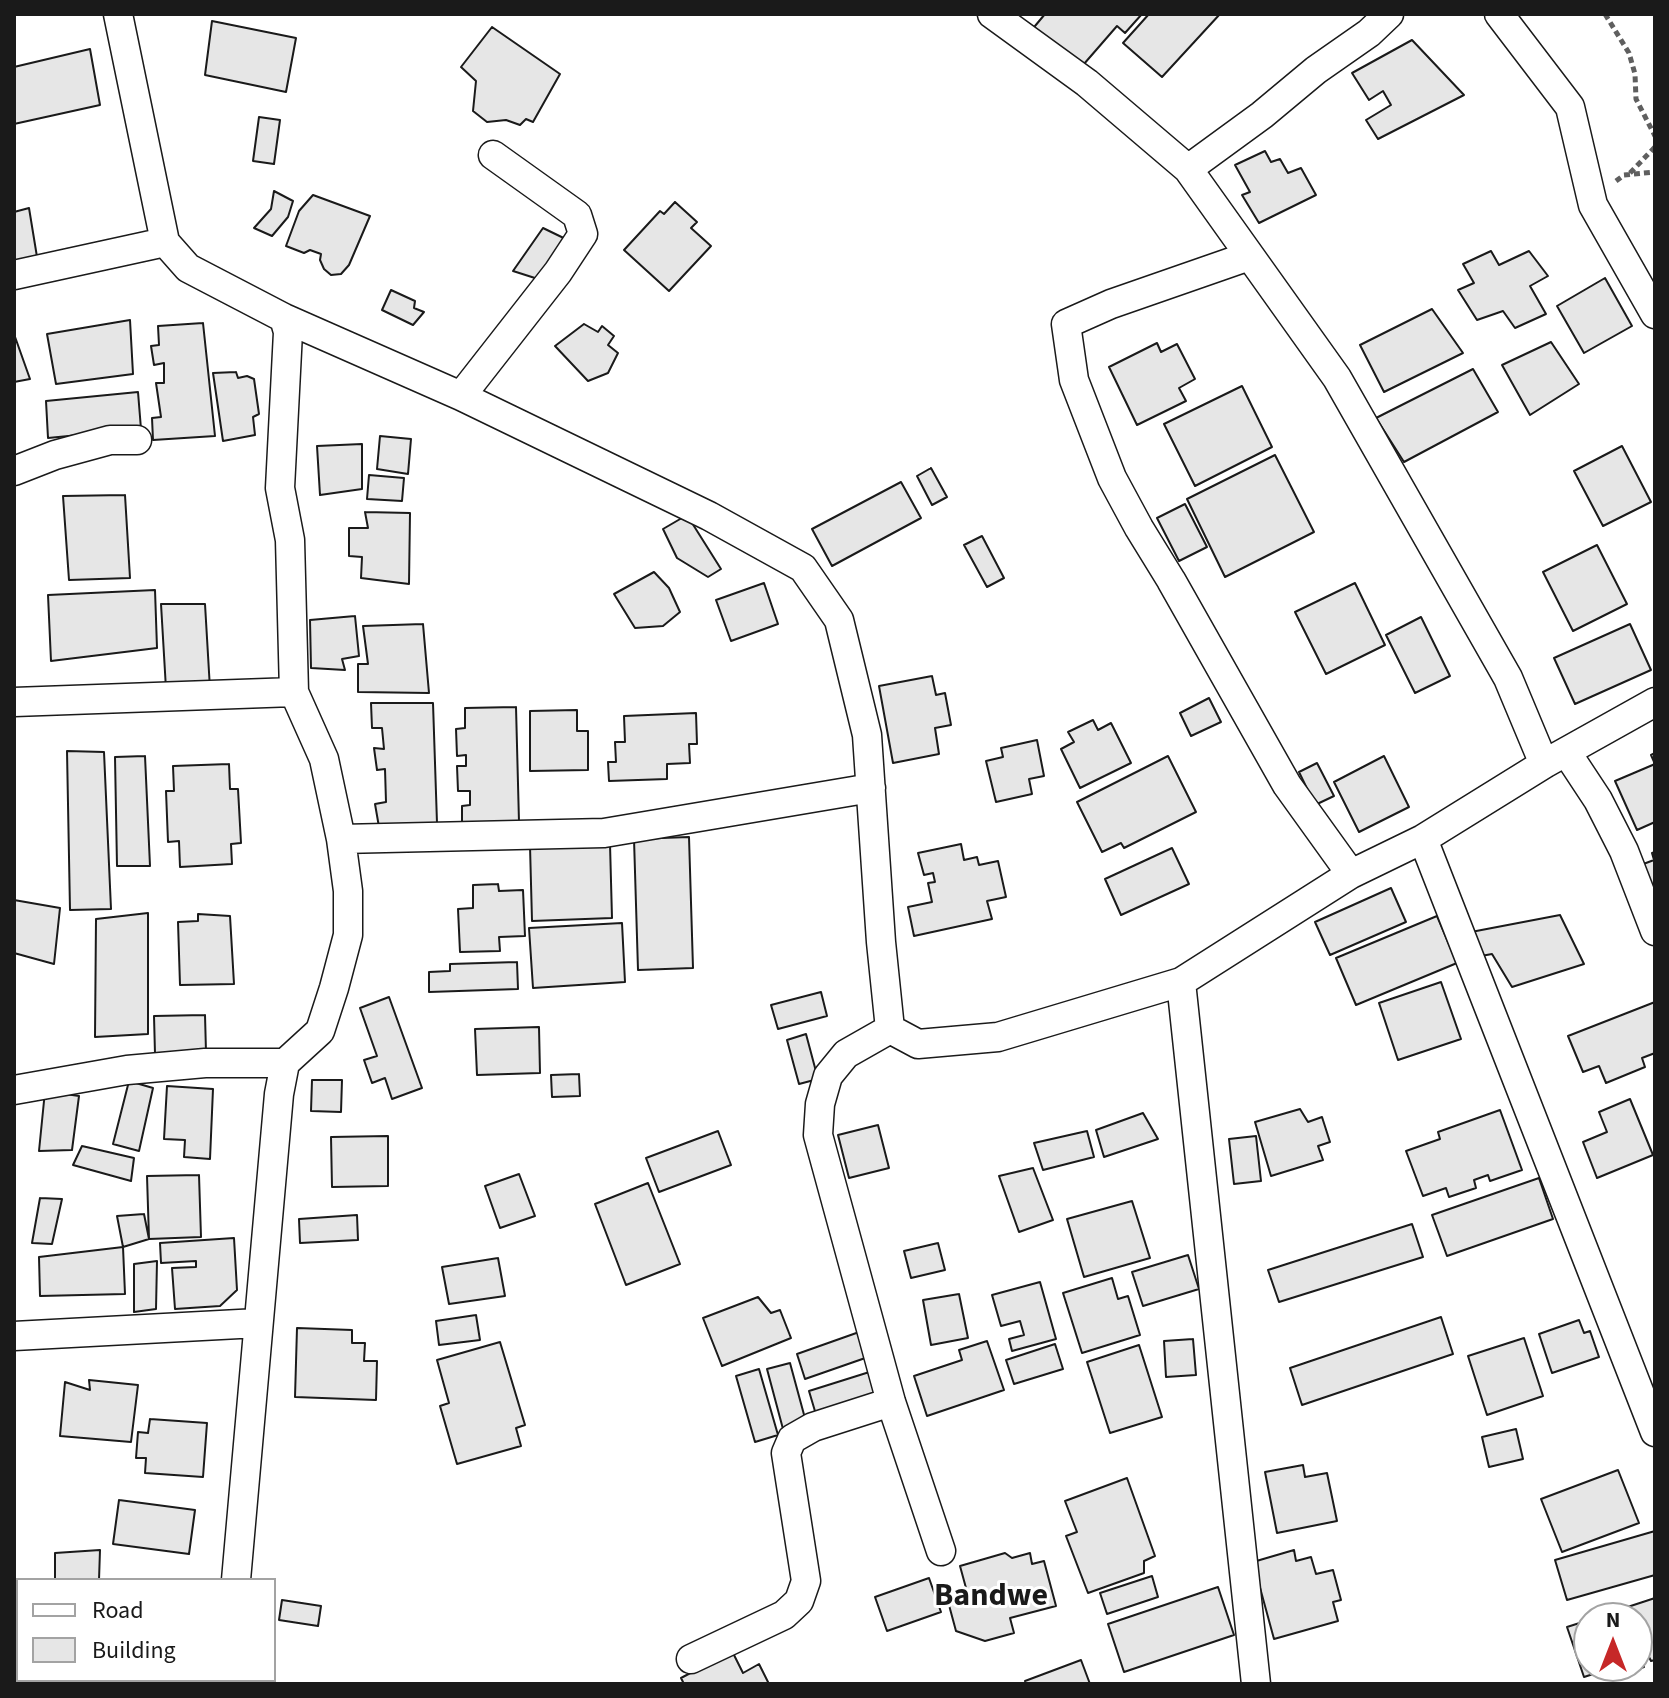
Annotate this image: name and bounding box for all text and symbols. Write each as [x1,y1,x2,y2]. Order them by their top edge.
legend [16,1578,276,1682]
district label: Bandwe [934,1579,1048,1617]
text: Road [92,1593,144,1628]
north arrow [1573,1602,1653,1682]
text: N [1606,1604,1620,1636]
text: Building [92,1633,176,1668]

